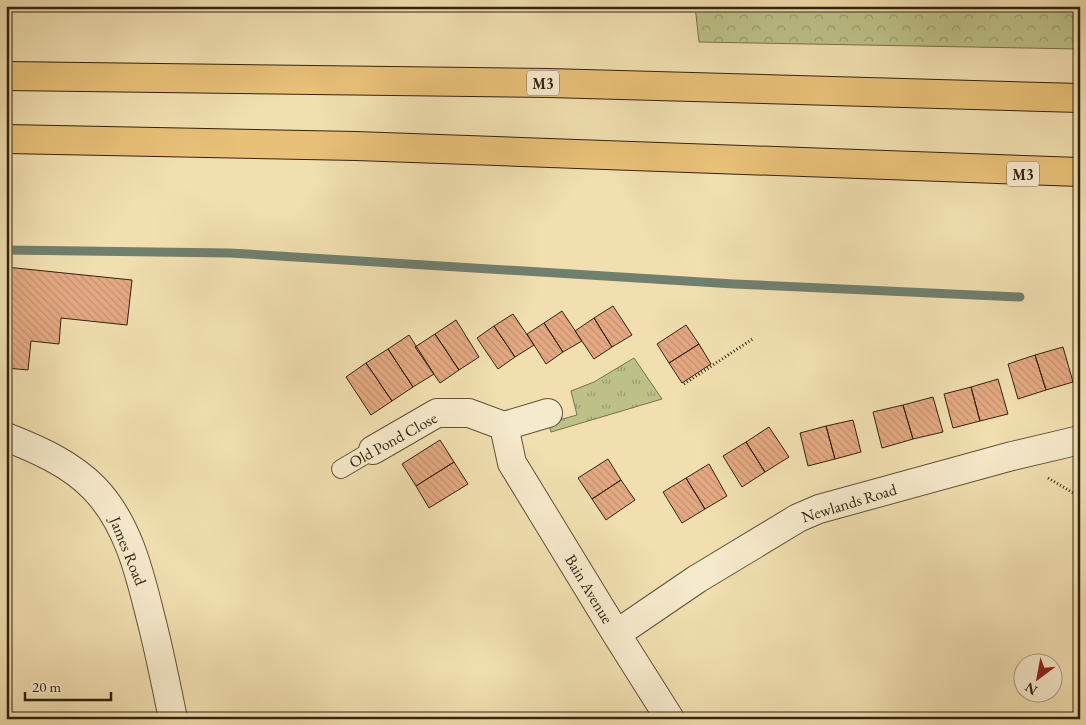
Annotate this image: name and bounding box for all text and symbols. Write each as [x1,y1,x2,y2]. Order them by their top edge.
road number: M3 [527,70,559,96]
road number: M3 [1007,162,1039,186]
street label: Old Pond Close [345,407,441,473]
street label: Newlands Road [799,478,900,527]
street label: James Road [104,512,152,589]
street label: Bain Avenue [560,550,618,628]
north arrow [1014,652,1064,702]
scale bar [25,670,111,702]
text: 20 m [32,677,61,696]
text: N [1021,678,1041,700]

